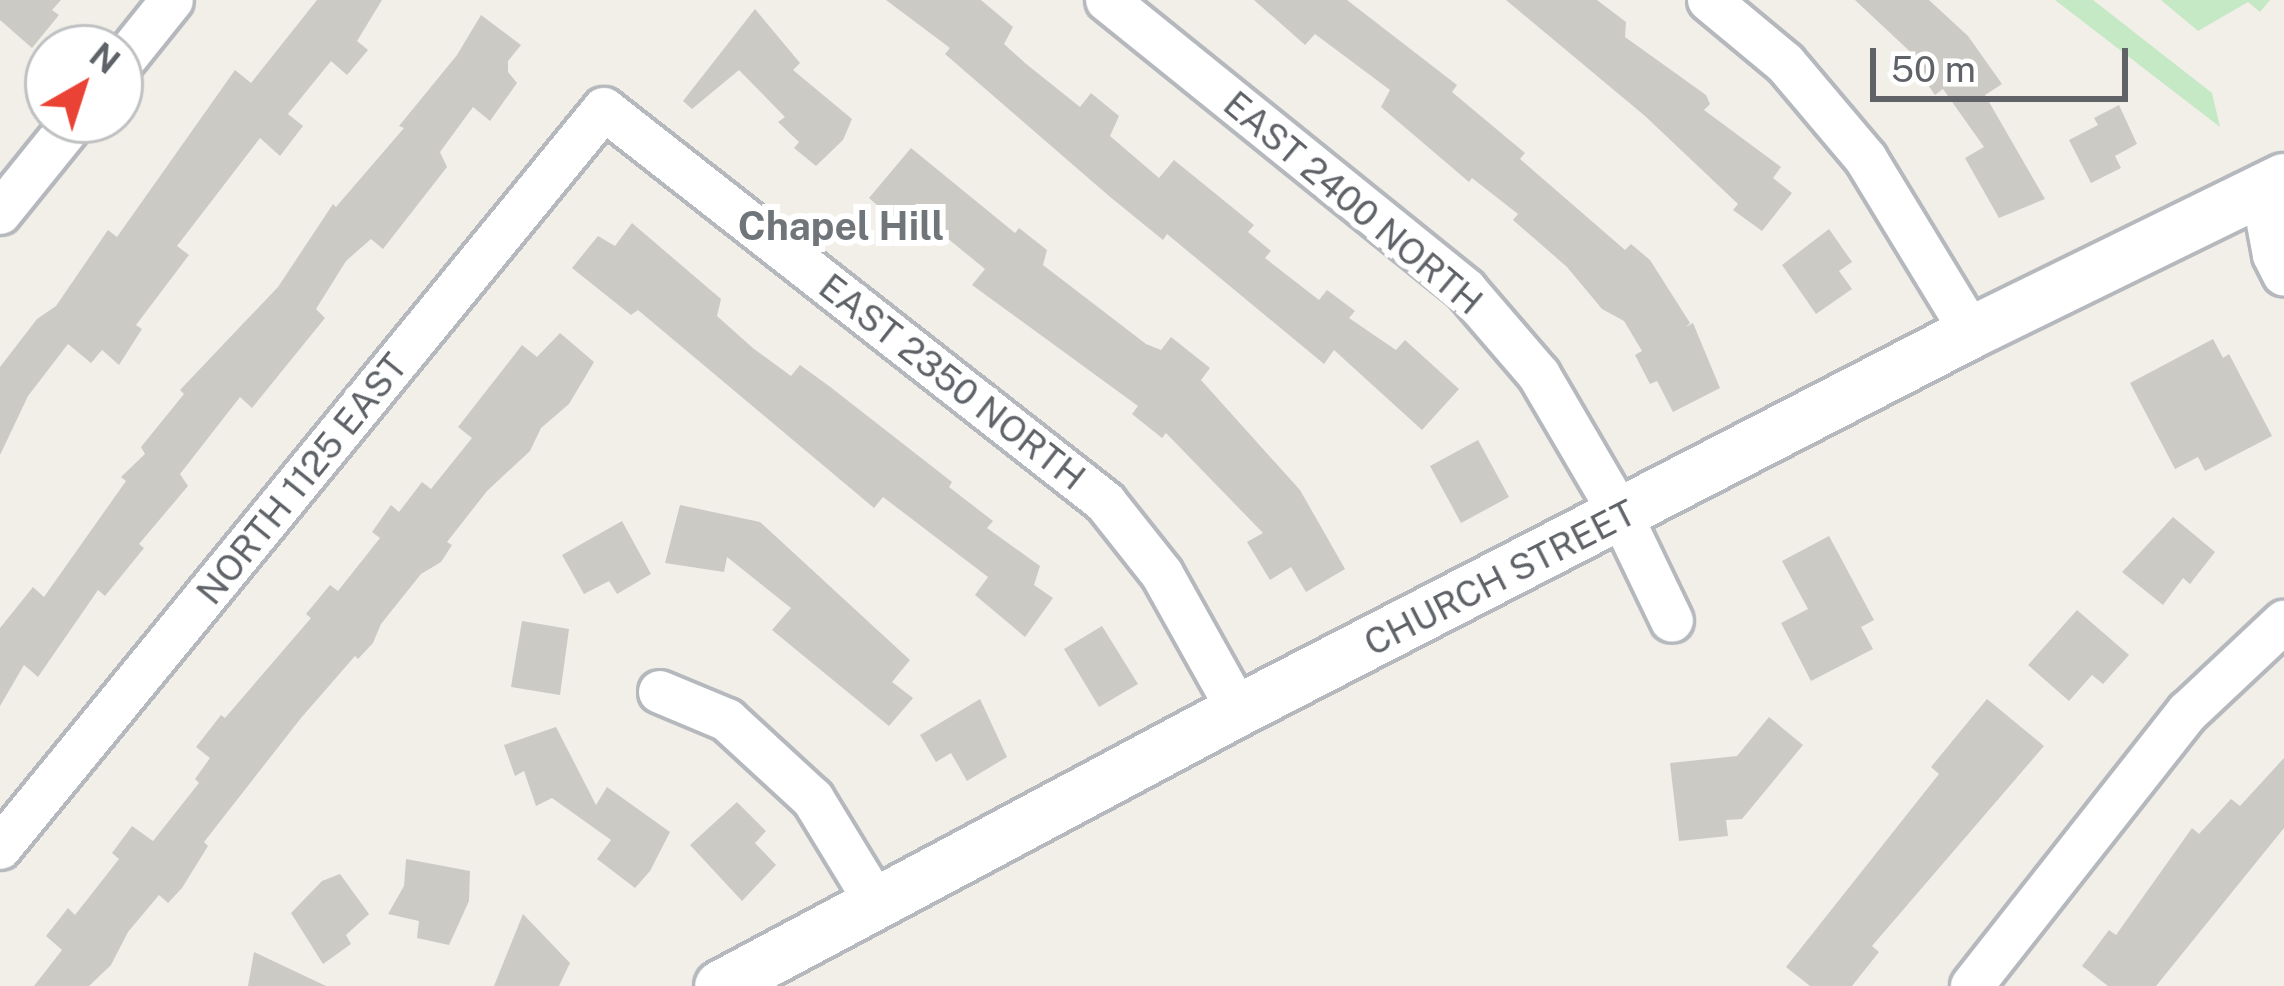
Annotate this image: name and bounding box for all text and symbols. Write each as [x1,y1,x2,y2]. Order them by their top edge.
north arrow [24,24,144,144]
scale bar [1876,24,2134,98]
text: N [83,35,127,81]
text: 50 m [1891,48,1976,90]
street label: EAST 2400 NORTH [1215,82,1491,324]
district label: Chapel Hill [738,203,944,249]
street label: EAST 2350 NORTH [811,265,1093,499]
street label: NORTH 1125 EAST [188,345,416,613]
street label: CHURCH STREET [1357,491,1643,665]

